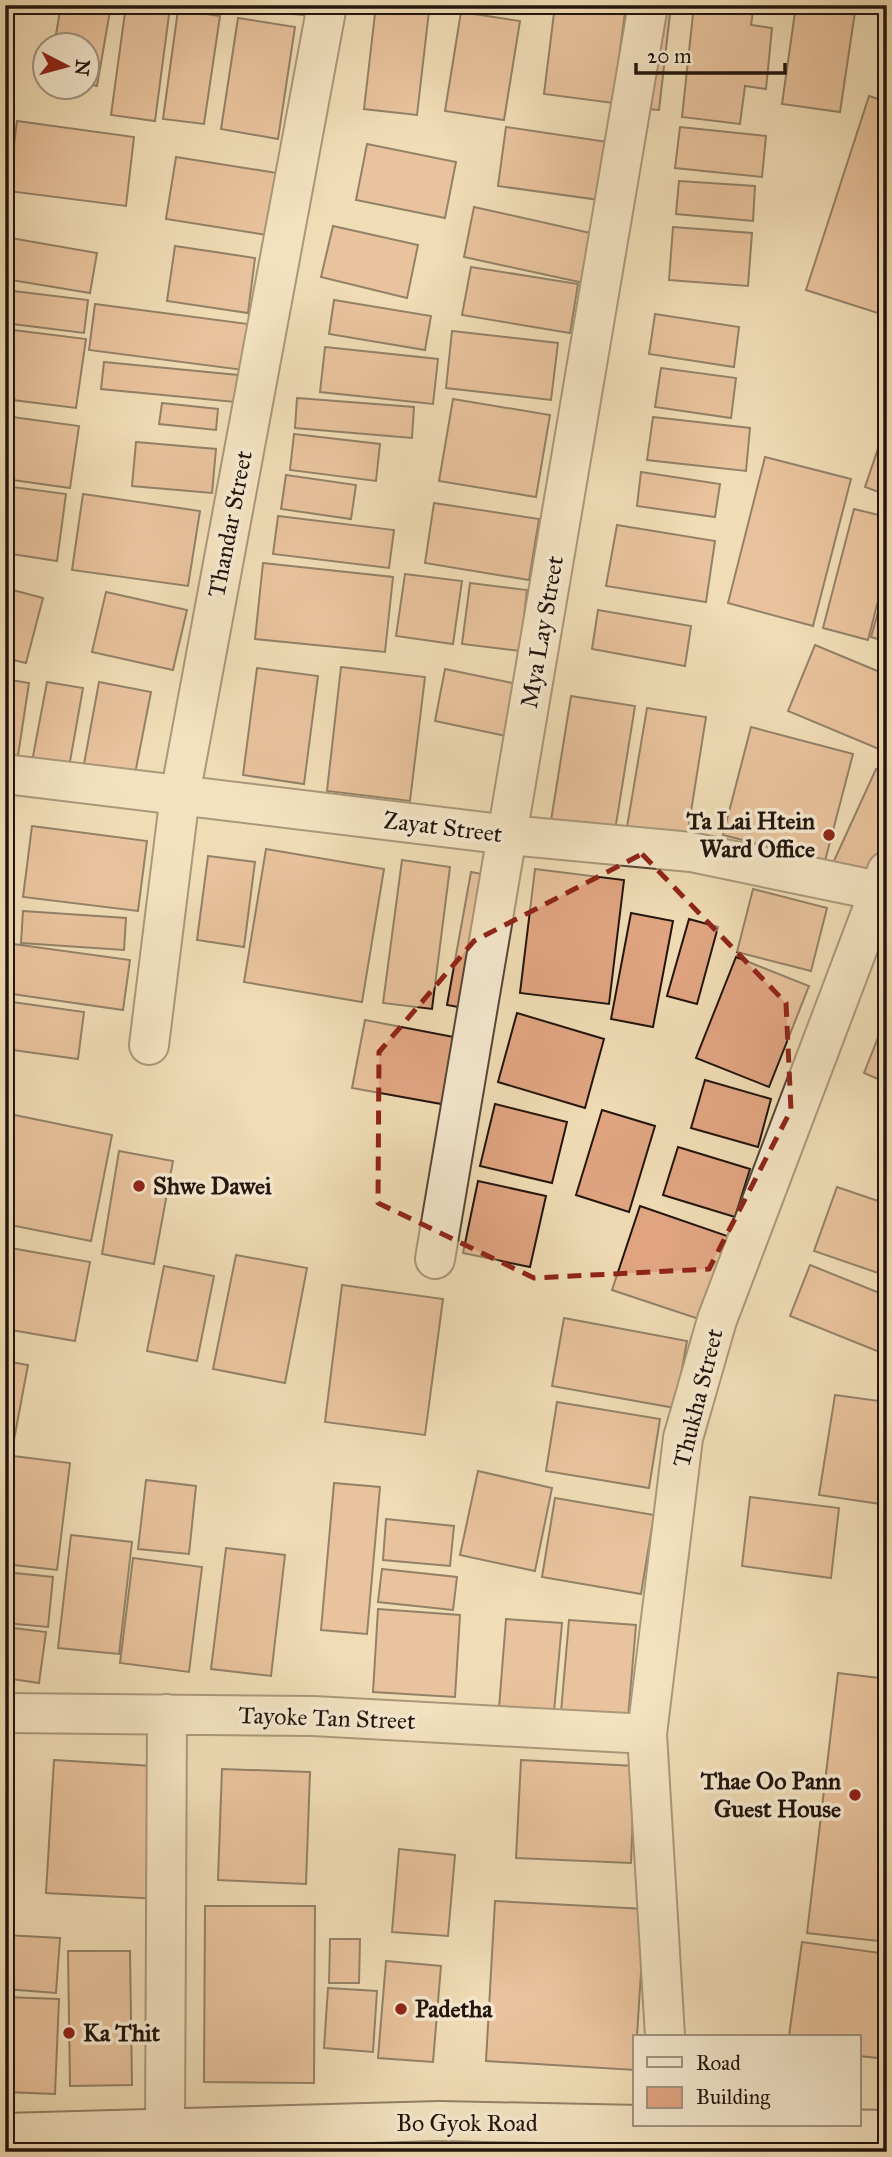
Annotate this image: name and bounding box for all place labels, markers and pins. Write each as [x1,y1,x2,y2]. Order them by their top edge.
place label: Ta Lai Htein Ward Office [686,806,815,864]
marker: Ta Lai Htein Ward Office [821,827,837,843]
place label: Shwe Dawei [153,1171,272,1201]
marker: Shwe Dawei [131,1178,147,1194]
place label: Thae Oo Pann Guest House [700,1766,841,1824]
marker: Thae Oo Pann Guest House [847,1787,863,1803]
place label: Padetha [415,1994,493,2024]
marker: Padetha [393,2001,409,2017]
place label: Ka Thit [83,2018,161,2048]
marker: Ka Thit [61,2025,77,2041]

